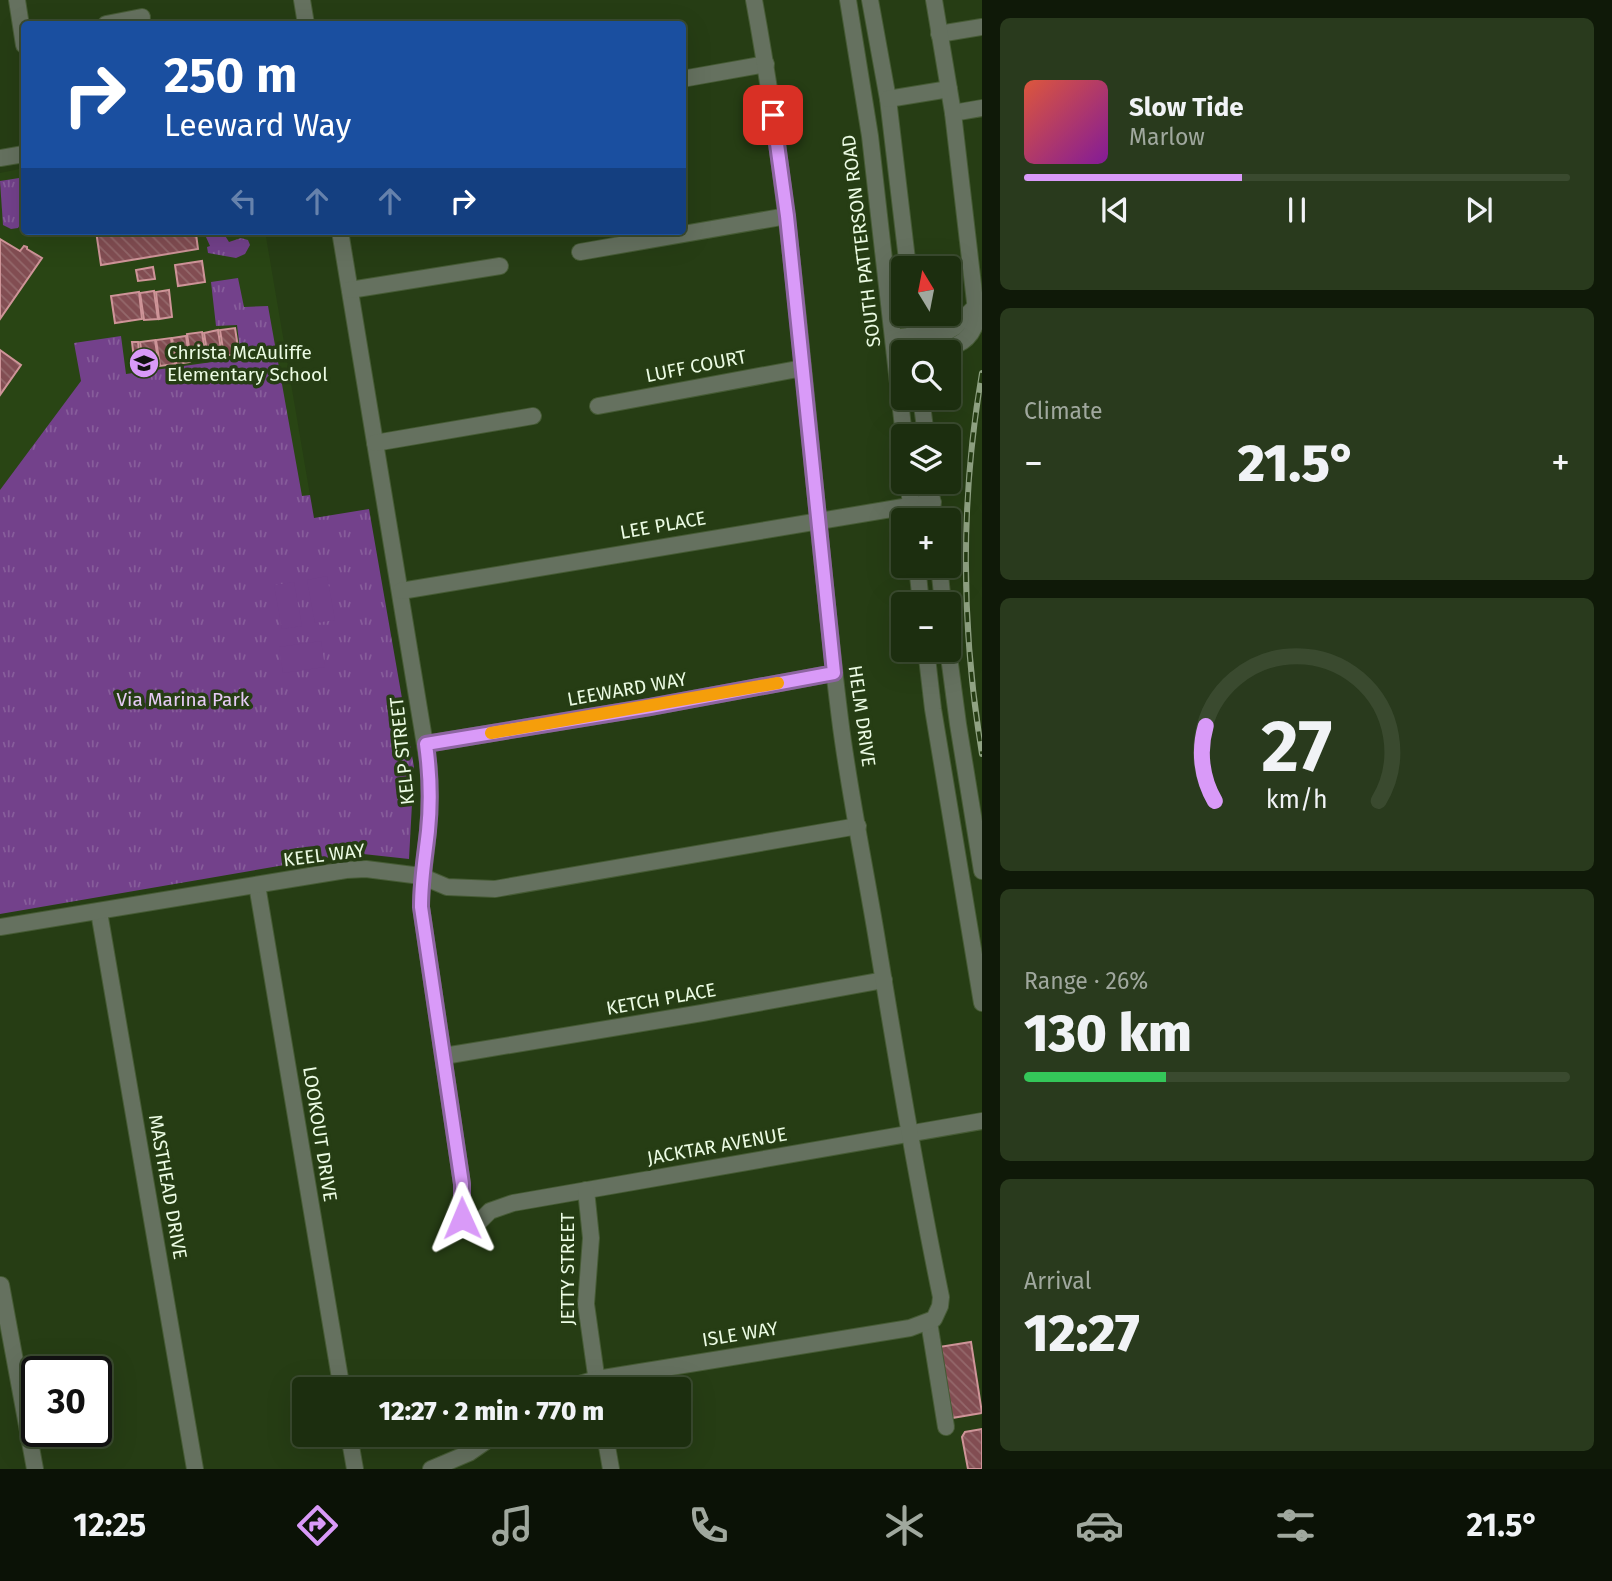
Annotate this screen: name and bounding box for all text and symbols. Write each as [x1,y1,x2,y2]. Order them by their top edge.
text: 250 m [164,46,297,105]
icon: right [49,49,140,140]
pin [743,85,803,145]
text: Slow Tide [1129,92,1244,123]
icon: arrive [754,96,792,134]
text: Leeward Way [164,106,351,144]
text: Marlow [1129,123,1205,151]
street label: SOUTH PATTERSON ROAD [837,133,885,349]
icon: left [225,182,263,220]
icon: ahead [298,182,336,220]
icon: ahead [371,182,409,220]
icon: right [444,182,482,220]
icon: previous [1096,191,1134,229]
icon: pause [1278,191,1316,229]
icon: next [1460,191,1498,229]
north arrow [891,256,961,326]
map controls [891,256,961,662]
button: search [891,340,961,410]
place label: Christa McAuliffe Elementary School [167,341,328,386]
street label: LUFF COURT [644,345,749,387]
school or university icon: Christa McAuliffe Elementary School [127,346,161,380]
text: Climate [1024,397,1103,425]
button: layers [891,424,961,494]
text: 21.5° [1238,432,1356,495]
text: − [1024,440,1043,486]
text: + [1551,440,1570,486]
street label: LEE PLACE [618,506,708,544]
button: + [891,508,961,578]
button: − [891,592,961,662]
street label: HELM DRIVE [843,664,881,768]
street label: LEEWARD WAY [565,667,689,711]
park label: Via Marina Park [116,688,250,711]
street label: KELP STREET [385,696,419,806]
text: 27 [1262,703,1332,790]
text: km/h [1266,784,1328,814]
street label: KEEL WAY [282,839,367,871]
text: Range · 26% [1024,967,1148,995]
street label: KETCH PLACE [604,978,718,1020]
text: 130 km [1024,1002,1192,1065]
street label: LOOKOUT DRIVE [298,1065,342,1203]
street label: MASTHEAD DRIVE [144,1113,192,1261]
street label: JACKTAR AVENUE [645,1122,789,1170]
position arrow [425,1181,499,1255]
street label: JETTY STREET [556,1213,579,1325]
text: Arrival [1024,1267,1091,1295]
text: 12:27 [1024,1302,1140,1365]
street label: ISLE WAY [700,1317,780,1351]
speed limit sign: 30 [21,1356,112,1447]
text: 12:27 · 2 min · 770 m [379,1396,604,1427]
icon: directions [293,1501,342,1550]
icon: music [488,1501,537,1550]
icon: phone [684,1501,733,1550]
icon: climate [880,1501,929,1550]
icon: car [1075,1501,1124,1550]
icon: filters [1271,1501,1320,1550]
text: 12:25 [73,1506,146,1544]
text: 21.5° [1466,1506,1539,1544]

